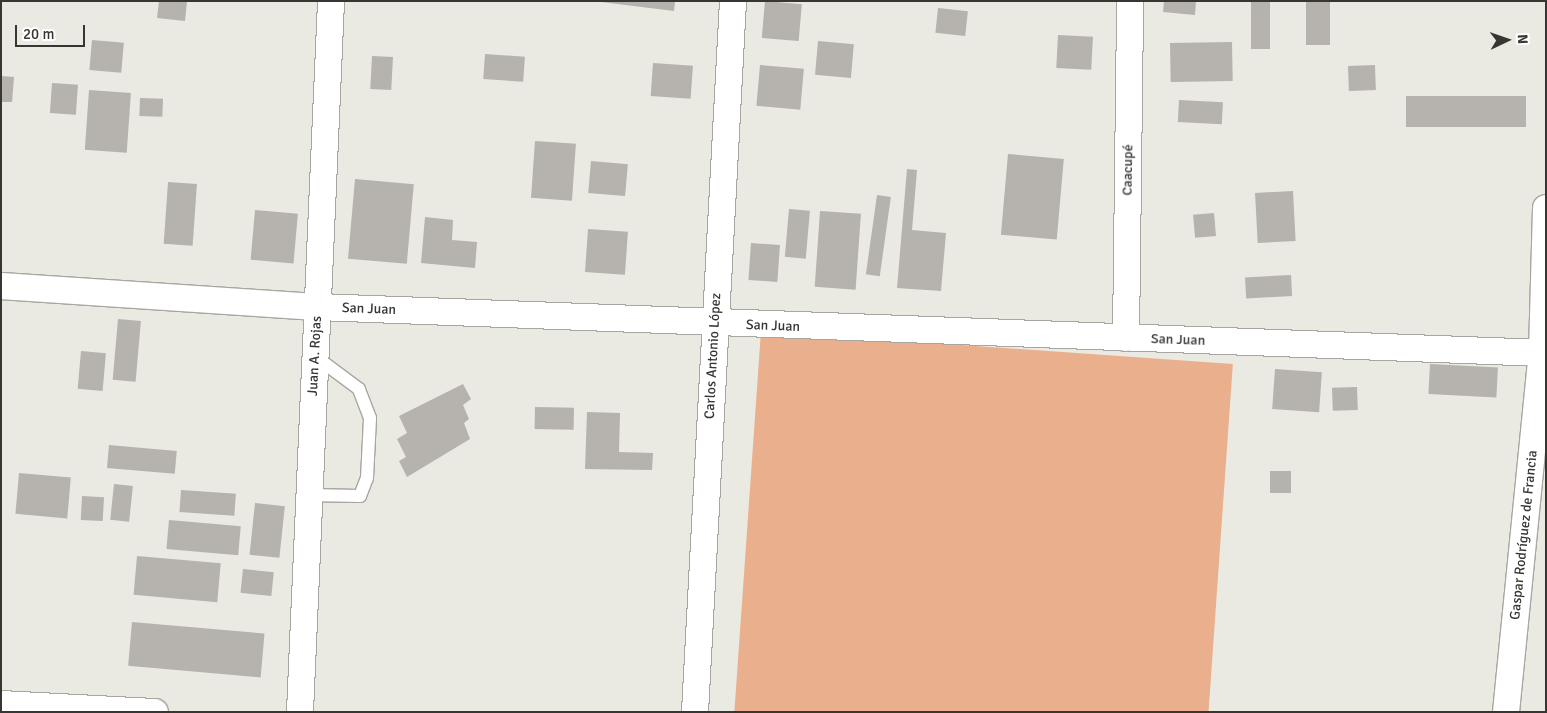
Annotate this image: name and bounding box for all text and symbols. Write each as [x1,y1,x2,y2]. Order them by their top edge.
scale bar [18,15,88,47]
north arrow [1482,15,1532,65]
text: 20 m [23,25,54,43]
text: N [1514,34,1531,45]
street label: Caacupé [1119,144,1137,196]
street label: Carlos Antonio López [701,293,725,419]
street label: San Juan [342,300,396,318]
street label: Juan A. Rojas [305,316,325,396]
street label: San Juan [746,317,800,335]
street label: San Juan [1151,331,1205,349]
street label: Gaspar Rodríguez de Francia [1507,449,1541,621]

